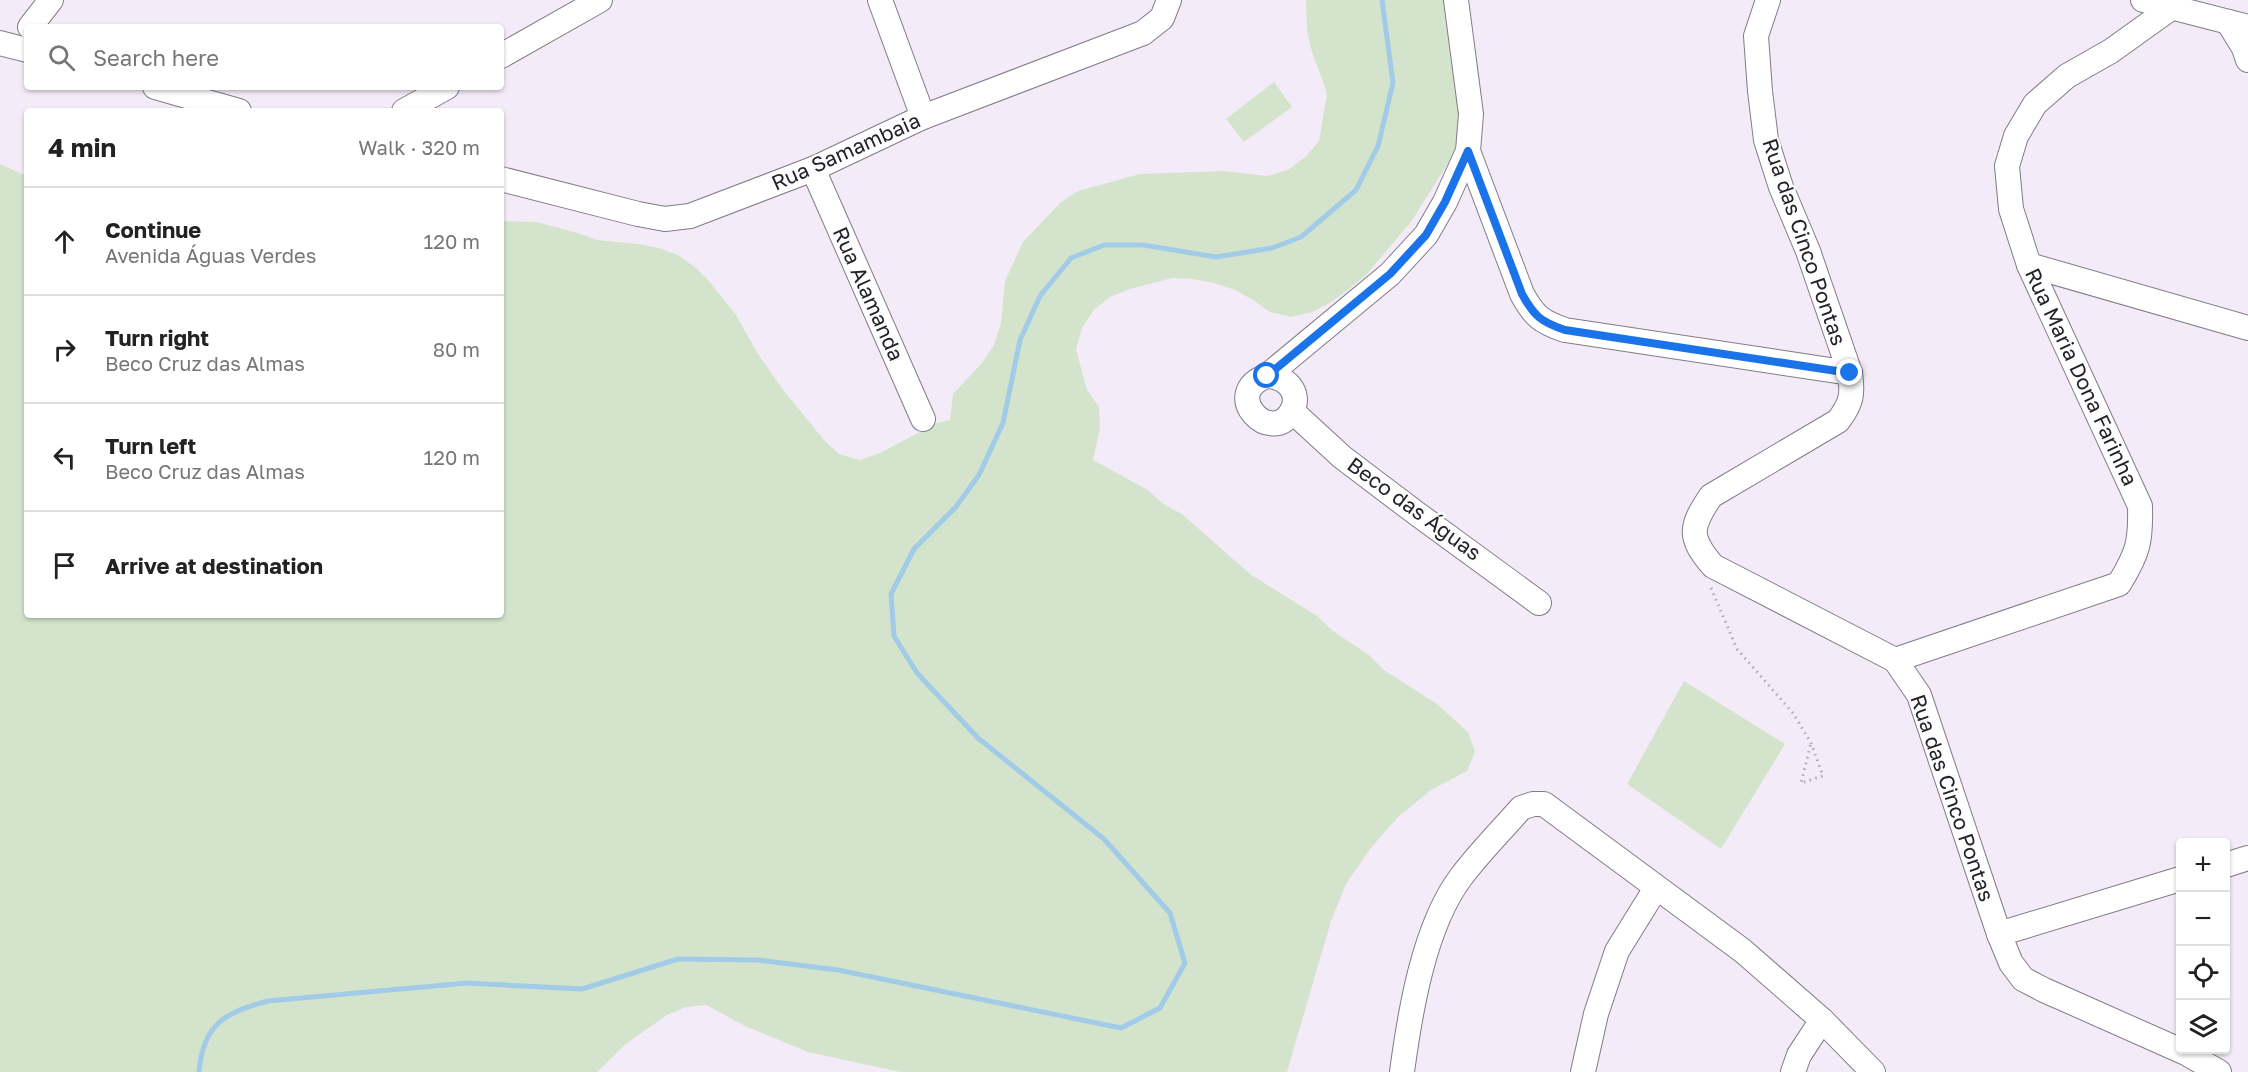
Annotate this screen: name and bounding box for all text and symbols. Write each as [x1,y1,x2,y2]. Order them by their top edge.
search box [24,24,504,90]
icon: search [45,41,78,74]
text: Search here [93,44,219,71]
street label: Rua Samambaia [767,107,924,196]
text: 4 min [48,132,116,163]
text: Walk · 320 m [358,135,480,159]
street label: Rua das Cinco Pontas [1757,135,1853,349]
text: Continue [105,216,201,243]
street label: Rua Alamanda [828,223,910,365]
icon: ahead [48,225,81,258]
text: 120 m [424,229,480,253]
text: Avenida Águas Verdes [105,243,316,267]
street label: Rua Maria Dona Farinha [2020,264,2144,490]
text: Turn right [105,324,209,351]
icon: right [48,333,81,366]
text: 80 m [433,337,480,361]
text: Beco Cruz das Almas [105,351,305,375]
route end [1836,359,1862,385]
route start [1253,362,1279,388]
text: Turn left [105,432,196,459]
icon: left [48,441,81,474]
text: 120 m [424,445,480,469]
street label: Beco das Águas [1343,451,1487,565]
text: Beco Cruz das Almas [105,459,305,483]
icon: arrive [48,549,81,582]
text: Arrive at destination [105,552,323,579]
street label: Rua das Cinco Pontas [1905,691,2001,905]
map controls [2176,838,2230,1054]
button: + [2176,838,2230,892]
button: − [2176,892,2230,946]
button: locate [2176,946,2230,1000]
button: layers [2176,1000,2230,1054]

